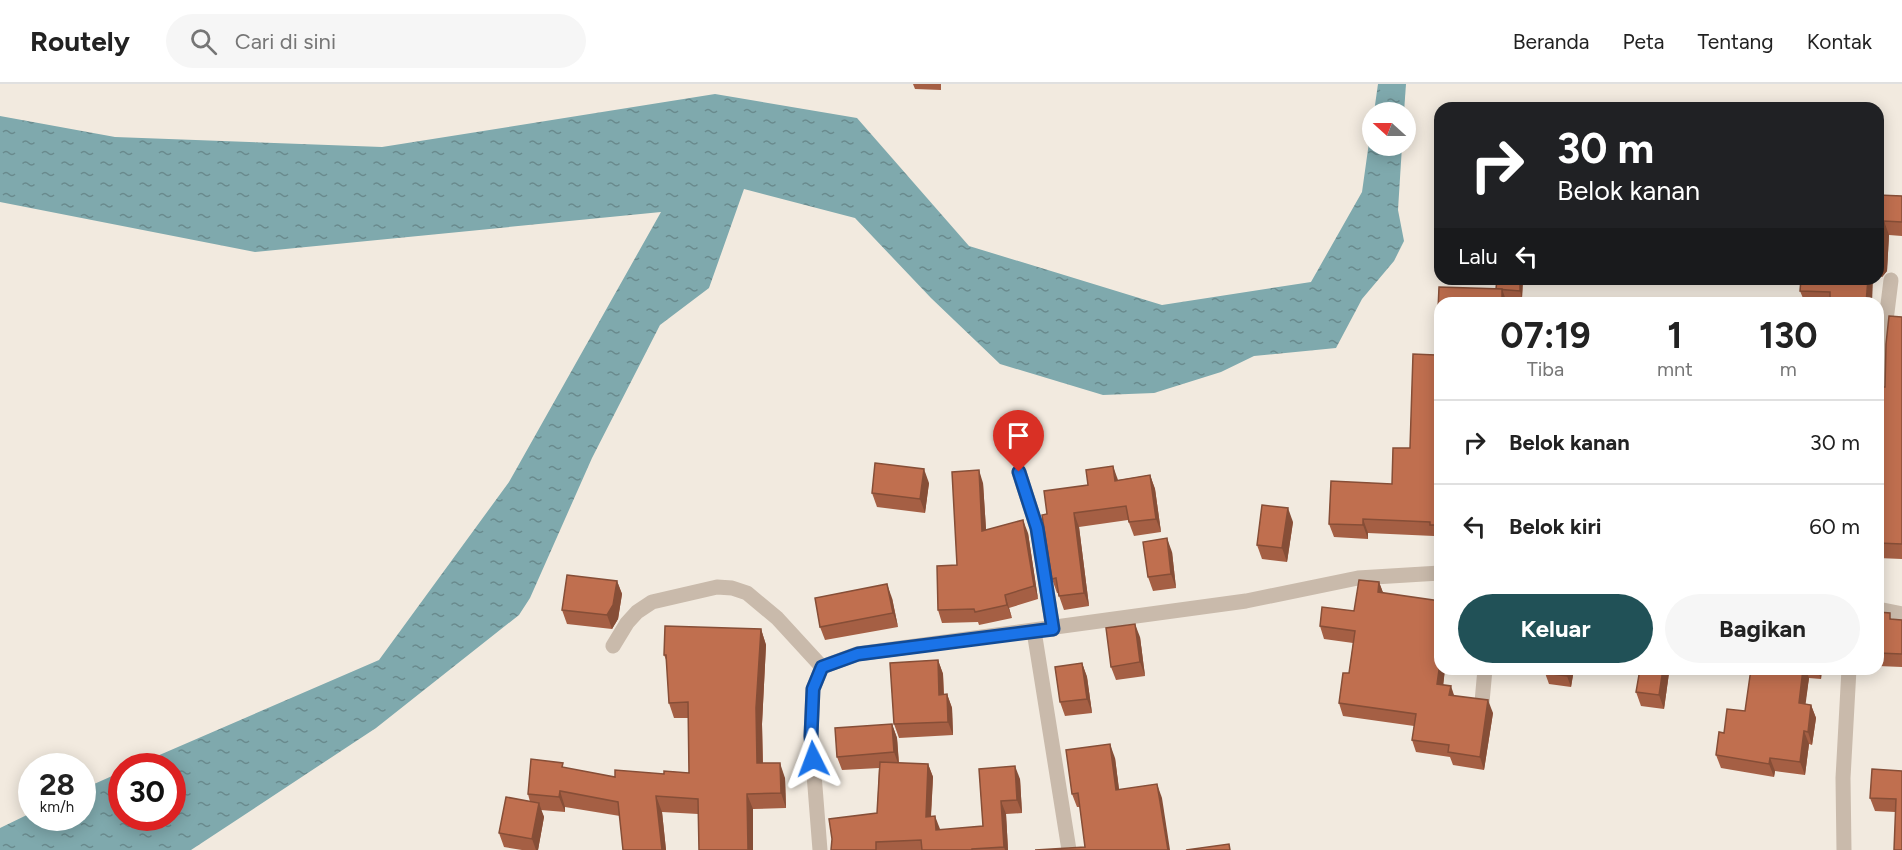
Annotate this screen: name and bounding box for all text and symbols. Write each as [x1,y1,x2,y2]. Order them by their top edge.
search box [166,14,586,68]
text: Routely [30,24,130,58]
icon: search [187,25,220,58]
text: Cari di sini [235,28,336,55]
text: Beranda [1513,29,1590,54]
text: Peta [1623,29,1665,54]
text: Tentang [1698,29,1774,54]
text: Kontak [1807,29,1872,54]
north arrow [1362,102,1416,156]
map controls [1362,102,1416,156]
text: 30 m [1557,123,1654,174]
icon: right [1458,126,1536,204]
text: Belok kanan [1557,174,1700,207]
icon: left [1510,240,1543,273]
text: Lalu [1458,243,1498,270]
text: 07:19 [1500,314,1591,357]
text: 1 [1667,314,1682,357]
text: 130 [1759,314,1818,357]
text: Tiba [1527,357,1564,381]
text: mnt [1657,357,1693,381]
text: m [1780,357,1797,381]
pin [993,410,1044,472]
icon: arrive [1002,419,1035,452]
icon: right [1458,426,1491,459]
text: Belok kanan [1509,429,1630,456]
text: 30 m [1810,429,1860,456]
icon: left [1458,510,1491,543]
text: Belok kiri [1509,513,1602,540]
text: 60 m [1809,513,1860,540]
button: Keluar [1458,594,1653,663]
button: Bagikan [1665,594,1860,663]
position arrow [781,727,845,791]
speed limit sign: 30 [108,753,186,831]
text: 28 [39,766,75,803]
text: km/h [40,798,74,816]

